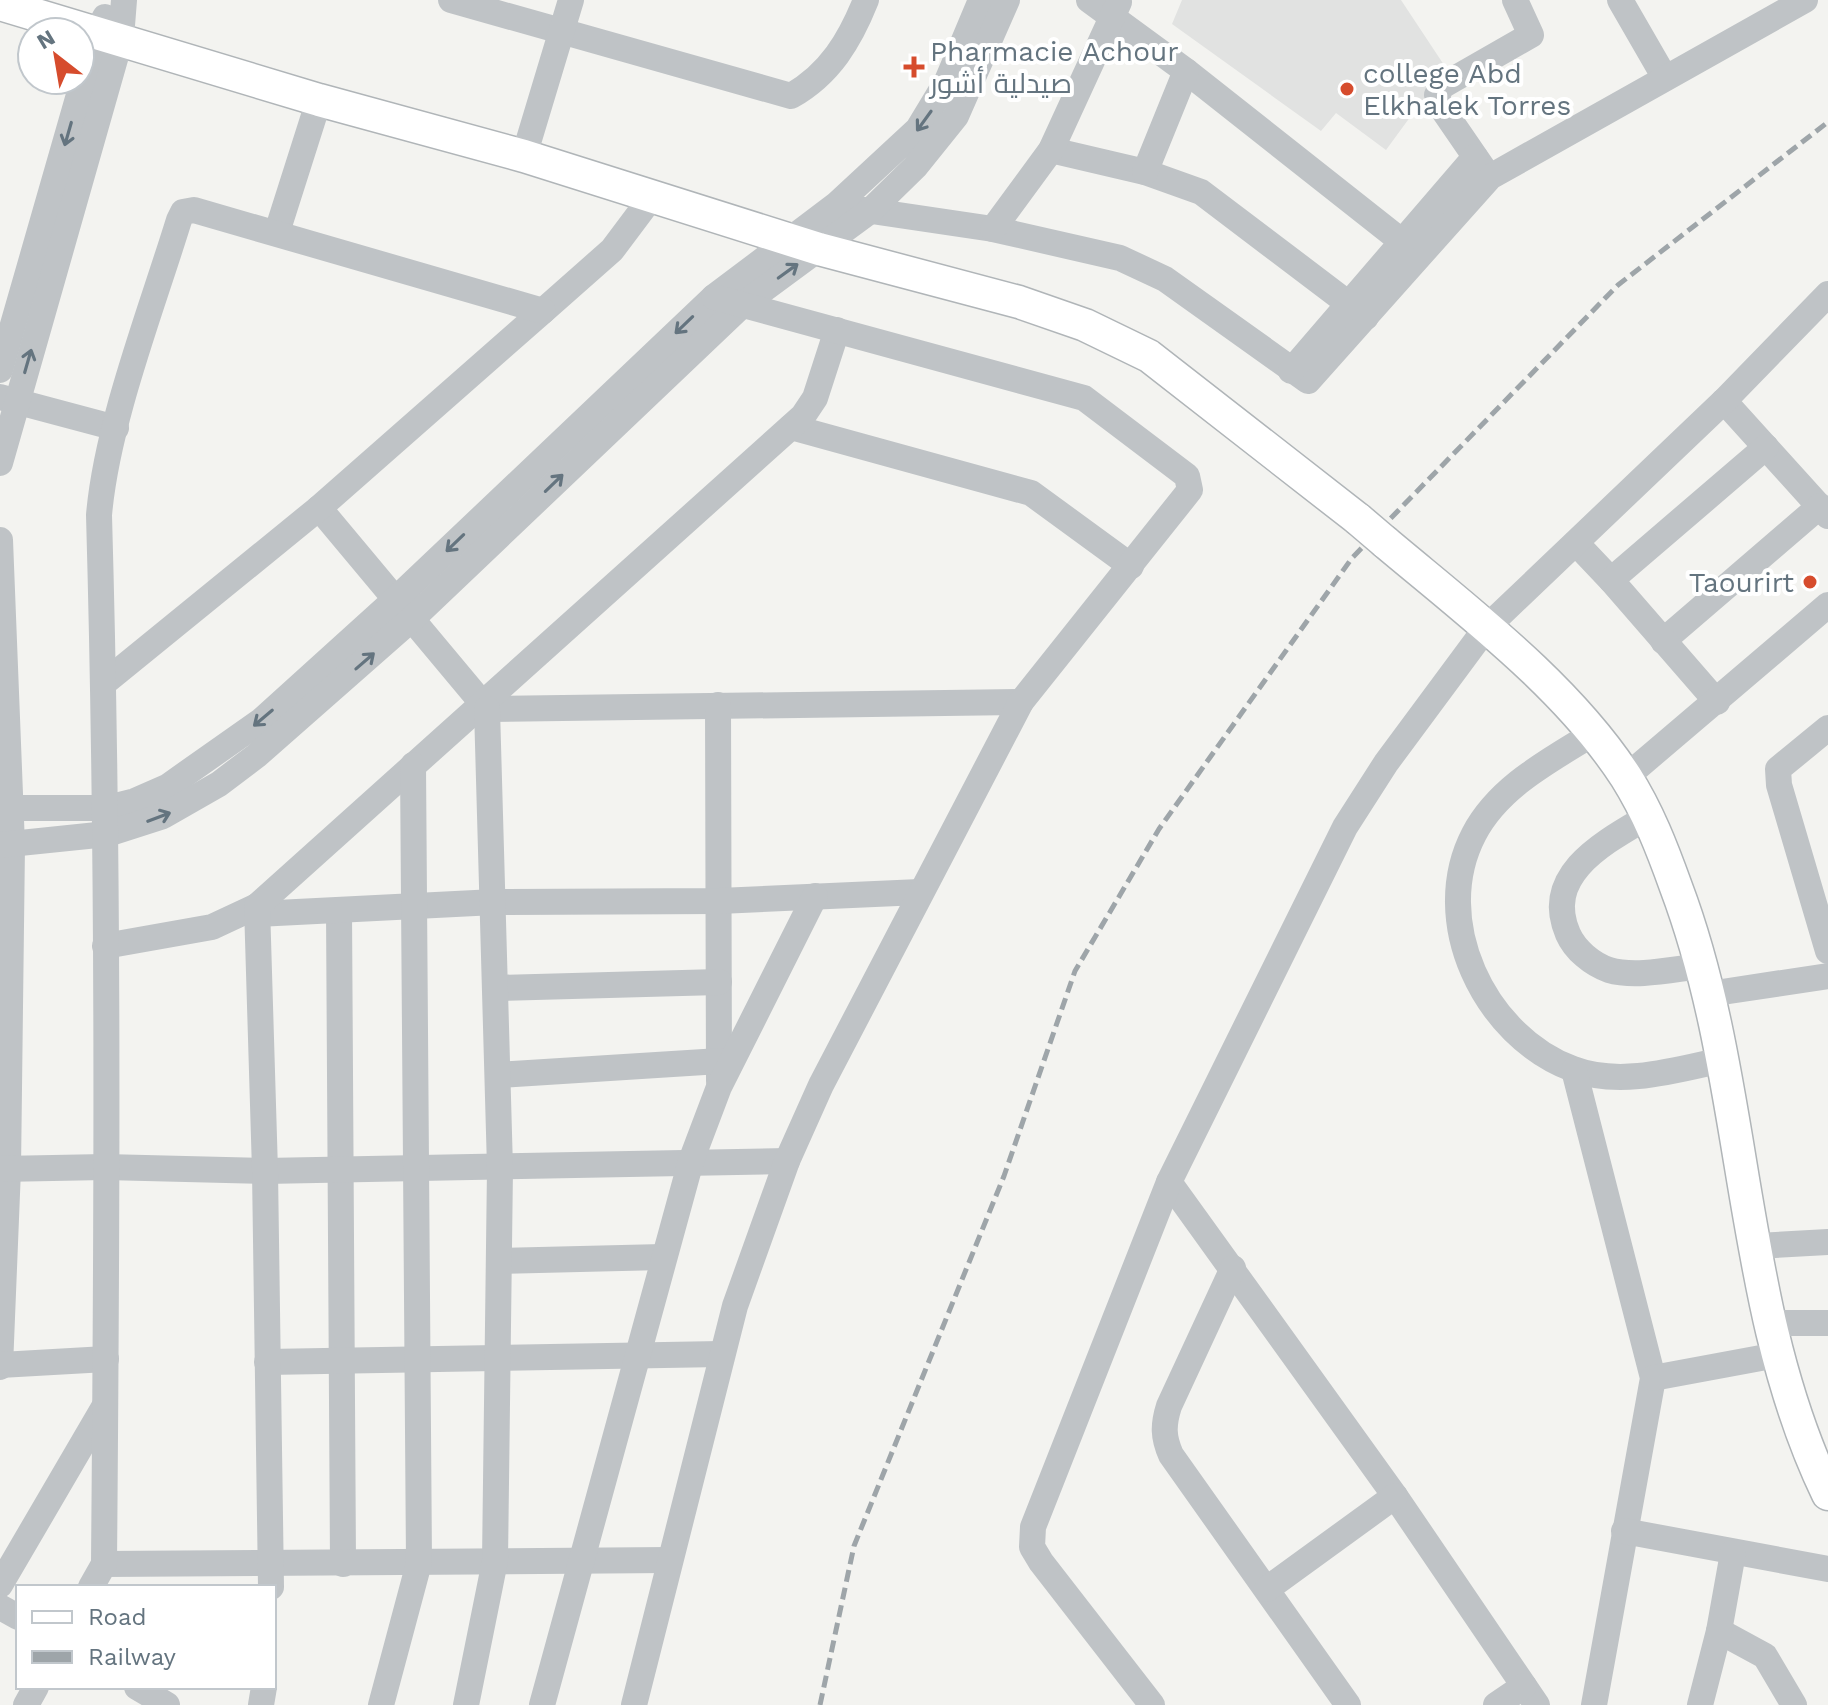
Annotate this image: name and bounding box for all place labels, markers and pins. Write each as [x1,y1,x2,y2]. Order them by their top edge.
place label: Pharmacie Achour صيدلية أشور [928,35,1179,100]
place label: college Abd Elkhalek Torres [1363,57,1571,122]
marker: Pharmacie Achour صيدلية أشور [905,58,923,76]
marker: college Abd Elkhalek Torres [1338,80,1356,98]
place label: Taourirt [1689,566,1794,599]
marker: Taourirt [1801,573,1819,591]

